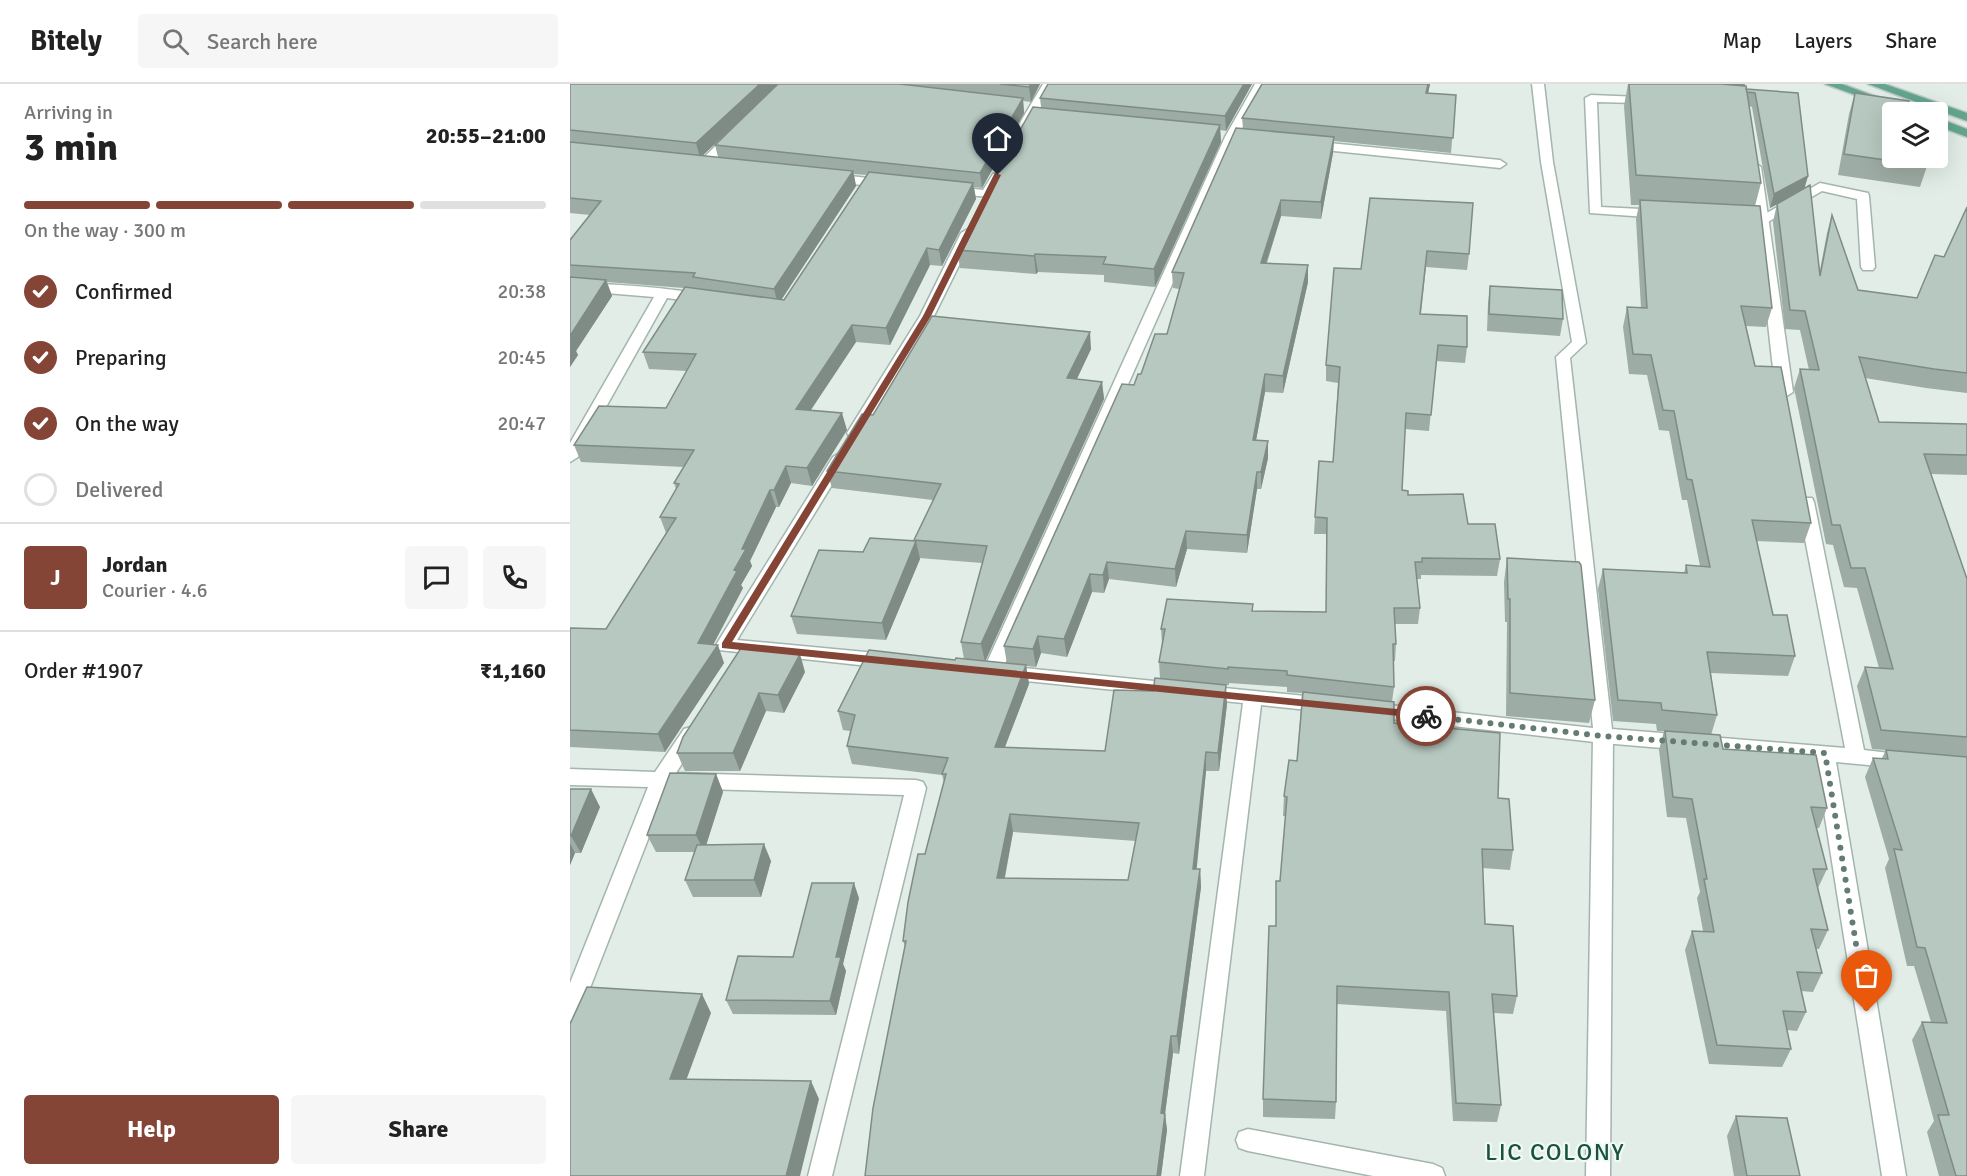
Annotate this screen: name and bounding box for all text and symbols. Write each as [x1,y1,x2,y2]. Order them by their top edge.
search box [138,14,558,68]
text: Bitely [30,24,102,58]
icon: search [159,25,192,58]
text: Search here [207,28,318,55]
text: Map [1723,28,1761,54]
text: Layers [1794,28,1852,54]
text: Share [1885,28,1937,54]
text: Arriving in [24,100,113,125]
map controls [1882,102,1948,168]
button: layers [1882,102,1948,168]
pin [972,113,1023,175]
text: 20:55–21:00 [426,122,546,149]
icon: home [981,122,1014,155]
text: 3 min [24,123,118,171]
text: On the way · 300 m [24,218,186,243]
icon: check [24,275,57,308]
text: Confirmed [75,278,173,305]
text: 20:38 [497,279,546,304]
icon: check [24,341,57,374]
text: Preparing [75,344,167,371]
text: 20:45 [497,345,546,370]
icon: check [24,407,57,440]
text: On the way [75,410,179,437]
text: 20:47 [497,411,546,436]
text: Delivered [75,476,163,503]
button: chat [405,546,468,609]
button: phone [483,546,546,609]
text: Jordan [102,551,168,578]
text: J [50,564,61,591]
text: Courier · 4.6 [102,578,208,603]
text: Order #1907 [24,657,144,684]
text: ₹1,160 [480,657,546,684]
courier [1396,686,1456,746]
icon: bike [1410,700,1443,733]
pin [1841,950,1892,1012]
icon: bag [1850,959,1883,992]
button: Help [24,1095,279,1164]
button: Share [291,1095,546,1164]
district label: LIC COLONY [1485,1137,1625,1167]

